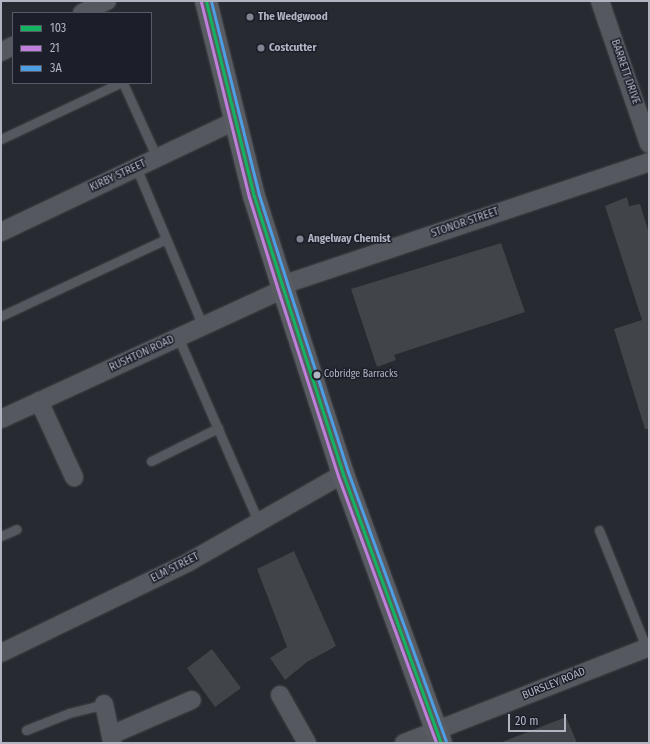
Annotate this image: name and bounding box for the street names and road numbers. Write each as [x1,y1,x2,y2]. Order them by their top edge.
street label: BARRETT DRIVE [608,38,642,106]
street label: KIRBY STREET [88,157,148,195]
street label: STONOR STREET [429,205,501,241]
street label: RUSHTON ROAD [107,333,177,375]
street label: ELM STREET [149,550,201,586]
street label: BURSLEY ROAD [521,665,587,703]

